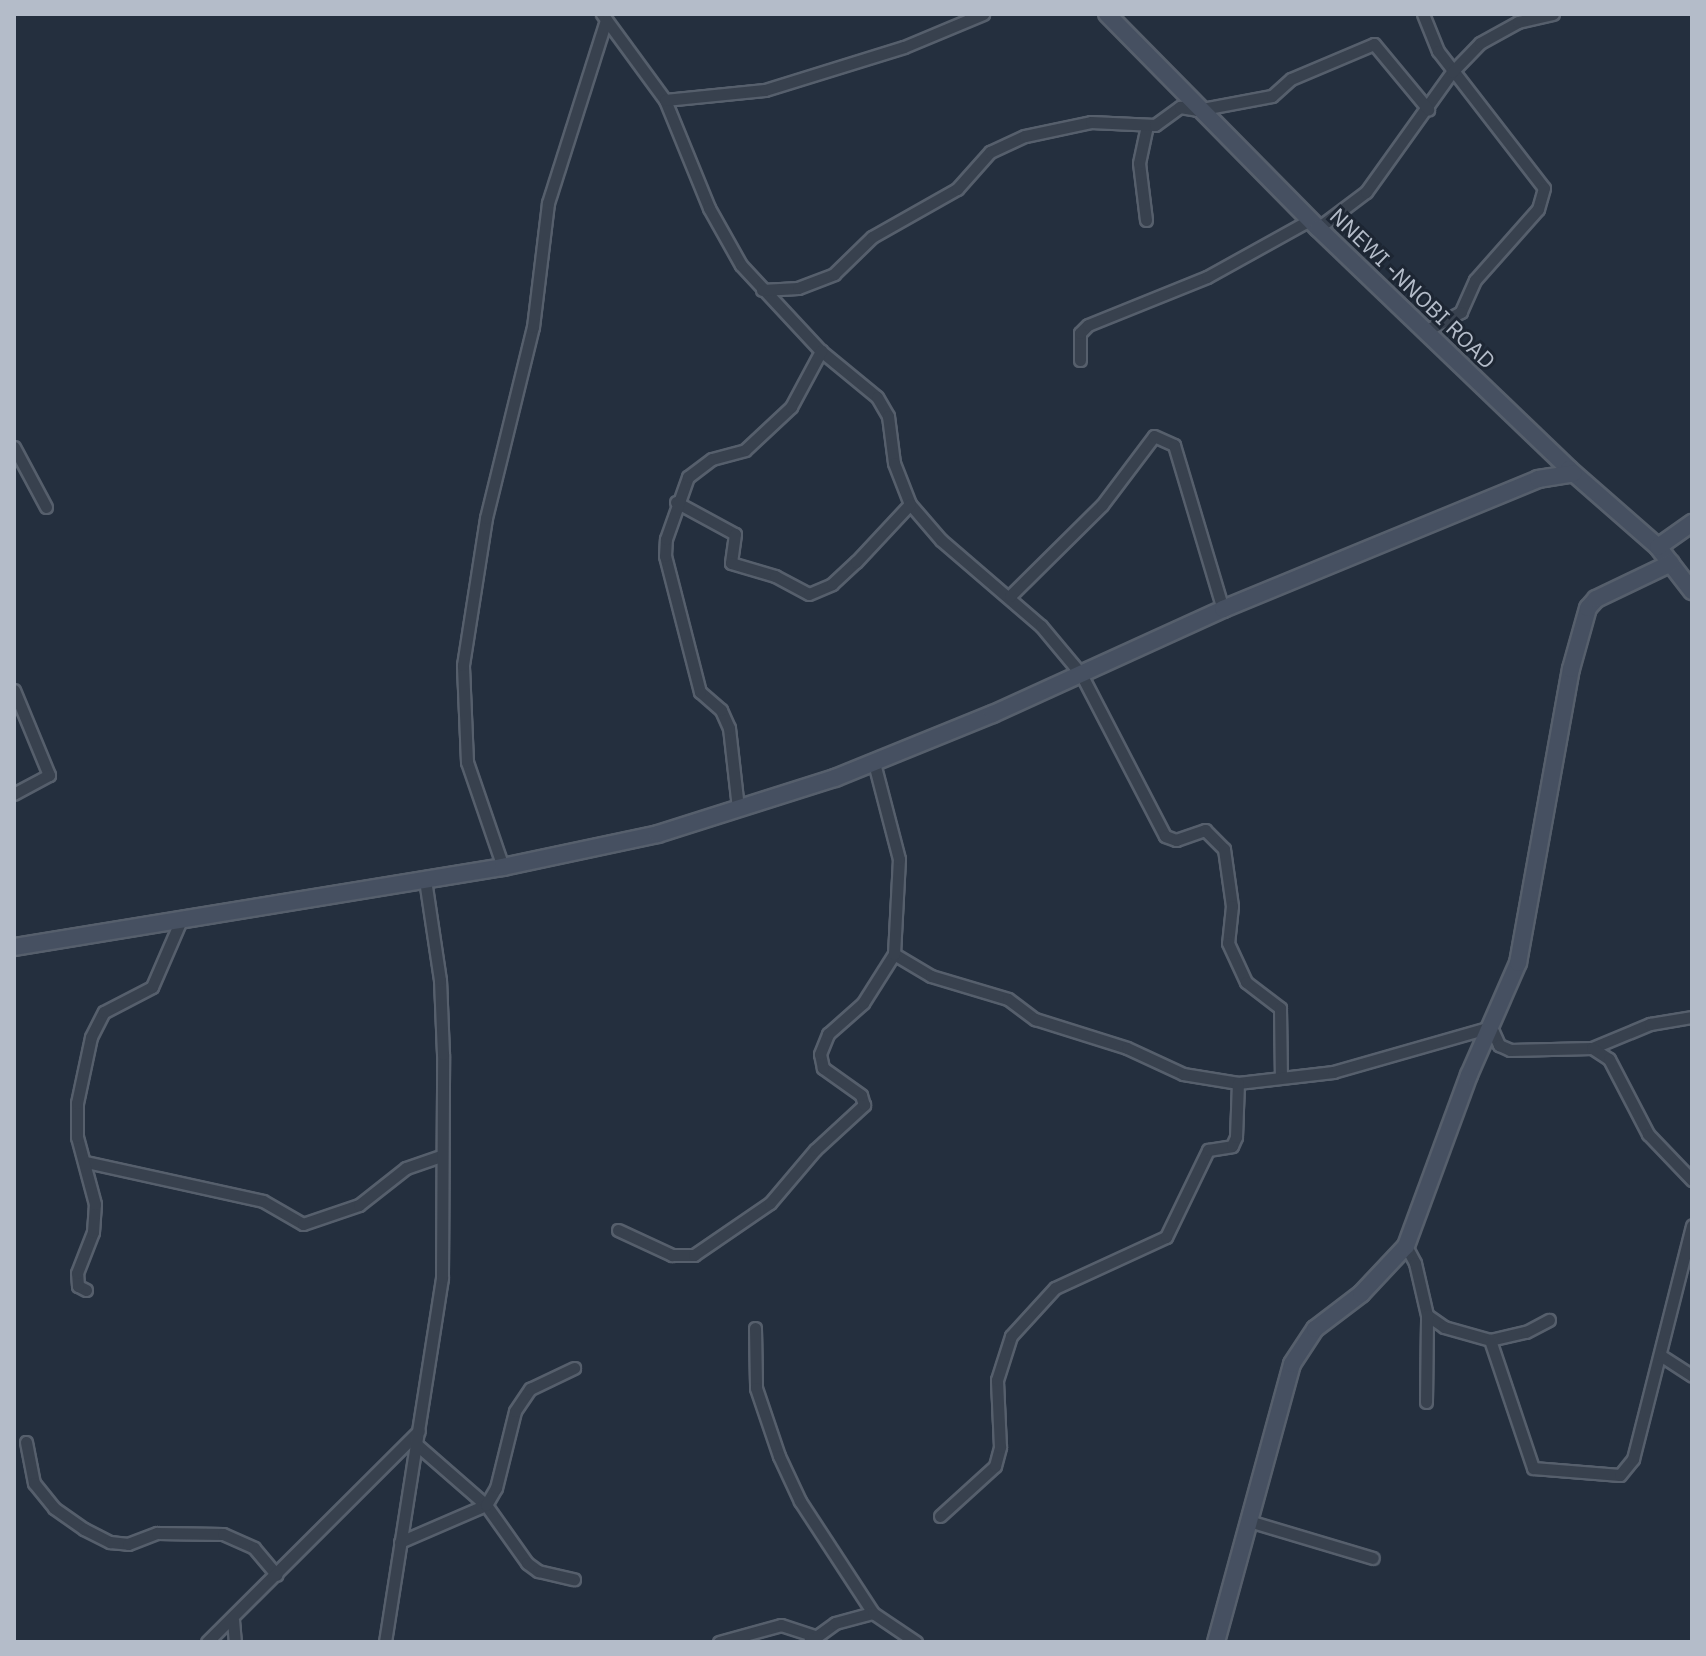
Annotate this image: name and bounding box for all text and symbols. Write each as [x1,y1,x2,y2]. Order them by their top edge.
street label: NNEWI -NNOBI ROAD [1325,202,1501,374]

